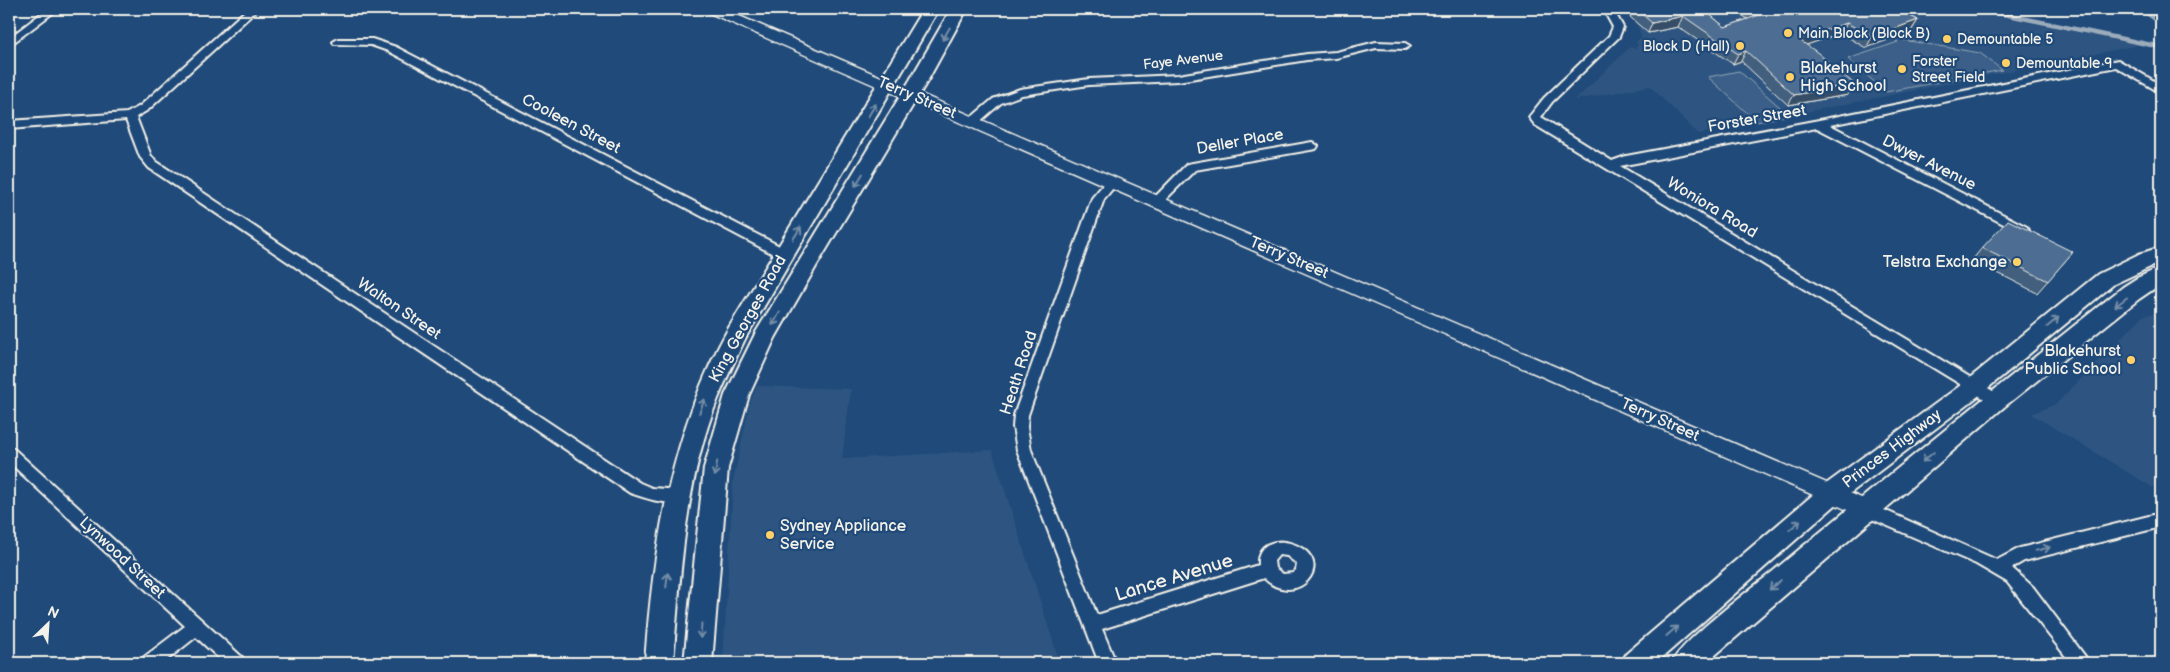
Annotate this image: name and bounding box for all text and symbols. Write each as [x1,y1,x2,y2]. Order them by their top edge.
place label: Main Block (Block B) [1798,25,1930,42]
one-way arrow [940,27,950,41]
marker: Main Block (Block B) [1782,27,1794,39]
place label: Demountable 5 [1957,31,2053,48]
marker: Demountable 5 [1941,33,1953,45]
place label: Block D (Hall) [1643,38,1730,55]
marker: Block D (Hall) [1734,40,1746,52]
street label: Faye Avenue [1142,47,1224,73]
place label: Forster Street Field [1912,53,1985,86]
place label: Demountable 9 [2016,55,2112,72]
marker: Demountable 9 [2000,57,2012,69]
place label: Blakehurst High School [1800,59,1886,96]
marker: Forster Street Field [1896,63,1908,75]
marker: Blakehurst High School [1784,71,1796,83]
street label: Terry Street [875,73,959,123]
street label: Cooleen Street [518,90,624,158]
street label: Forster Street [1706,101,1808,137]
one-way arrow [867,104,877,118]
street label: Deller Place [1195,125,1286,159]
street label: Dwyer Avenue [1879,131,1979,195]
one-way arrow [854,172,864,187]
street label: Woniora Road [1663,174,1761,242]
one-way arrow [792,226,803,240]
street label: Terry Street [1247,233,1331,283]
street label: King Georges Road [705,252,791,386]
place label: Telstra Exchange [1883,253,2008,272]
marker: Telstra Exchange [2011,256,2023,268]
street label: Walton Street [354,274,444,344]
one-way arrow [2114,296,2127,307]
one-way arrow [770,311,780,326]
one-way arrow [2046,317,2059,328]
street label: Heath Road [997,329,1041,417]
place label: Blakehurst Public School [2024,342,2121,379]
marker: Blakehurst Public School [2125,354,2137,366]
street label: Terry Street [1618,394,1702,446]
one-way arrow [698,399,708,414]
street label: Princes Highway [1839,405,1946,492]
one-way arrow [1921,452,1934,463]
one-way arrow [711,461,721,477]
street label: Lynwood Street [75,513,169,603]
place label: Sydney Appliance Service [780,517,907,554]
one-way arrow [1789,519,1802,531]
marker: Sydney Appliance Service [764,529,776,541]
one-way arrow [2035,544,2051,553]
street label: Lance Avenue [1112,549,1236,607]
one-way arrow [662,572,672,588]
one-way arrow [1769,580,1782,591]
north arrow [22,600,72,650]
text: N [45,603,62,623]
one-way arrow [696,623,705,639]
one-way arrow [1666,626,1679,637]

